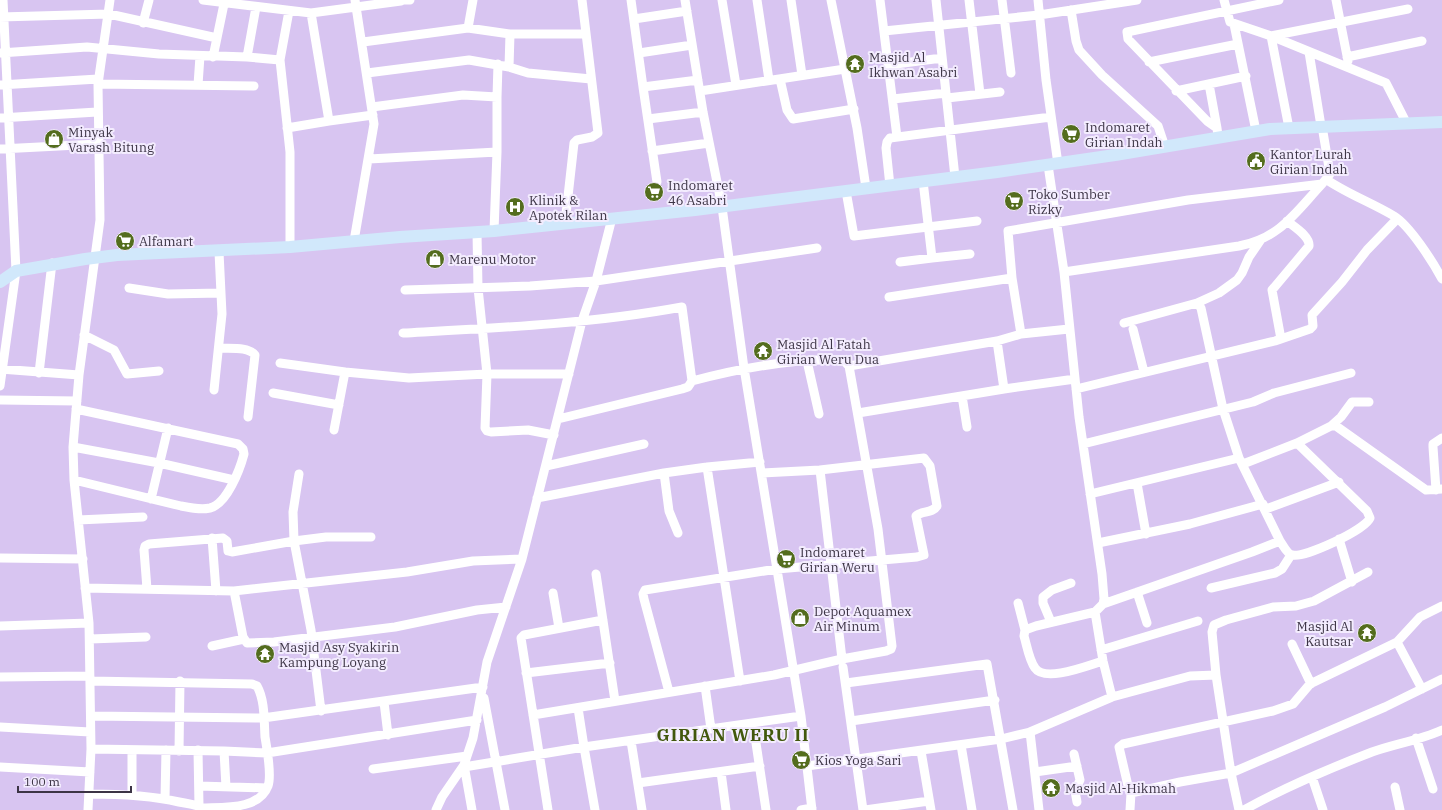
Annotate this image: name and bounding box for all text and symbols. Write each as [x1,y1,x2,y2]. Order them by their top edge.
place label: Masjid Al Ikhwan Asabri [869,49,957,81]
temple icon: Masjid Al Ikhwan Asabri [844,53,866,75]
place label: Indomaret Girian Indah [1085,119,1163,151]
supermarket icon: Indomaret Girian Indah [1060,123,1082,145]
place label: Minyak Varash Bitung [68,124,154,156]
shop icon: Minyak Varash Bitung [43,128,65,150]
place label: Kantor Lurah Girian Indah [1270,146,1352,178]
public building icon: Kantor Lurah Girian Indah [1245,150,1267,172]
place label: Indomaret 46 Asabri [668,177,733,209]
supermarket icon: Indomaret 46 Asabri [643,181,665,203]
place label: Toko Sumber Rizky [1028,186,1110,218]
supermarket icon: Toko Sumber Rizky [1003,190,1025,212]
place label: Klinik & Apotek Rilan [529,192,608,224]
hospital icon: Klinik & Apotek Rilan [504,196,526,218]
supermarket icon: Alfamart [114,230,136,252]
place label: Alfamart [139,233,194,250]
shop icon: Marenu Motor [424,248,446,270]
place label: Marenu Motor [449,251,536,268]
place label: Masjid Al Fatah Girian Weru Dua [777,336,879,368]
temple icon: Masjid Al Fatah Girian Weru Dua [752,340,774,362]
place label: Indomaret Girian Weru [800,544,875,576]
supermarket icon: Indomaret Girian Weru [775,548,797,570]
place label: Depot Aquamex Air Minum [814,603,911,635]
shop icon: Depot Aquamex Air Minum [789,607,811,629]
place label: Masjid Al Kautsar [1297,618,1353,650]
temple icon: Masjid Al Kautsar [1356,622,1378,644]
place label: Masjid Asy Syakirin Kampung Loyang [279,639,399,671]
temple icon: Masjid Asy Syakirin Kampung Loyang [254,643,276,665]
district label: GIRIAN WERU II [657,724,809,746]
supermarket icon: Kios Yoga Sari [790,749,812,771]
place label: Kios Yoga Sari [815,752,901,769]
scale bar [18,768,131,794]
text: 100 m [24,774,60,789]
temple icon: Masjid Al-Hikmah [1040,777,1062,799]
place label: Masjid Al-Hikmah [1065,780,1176,797]

